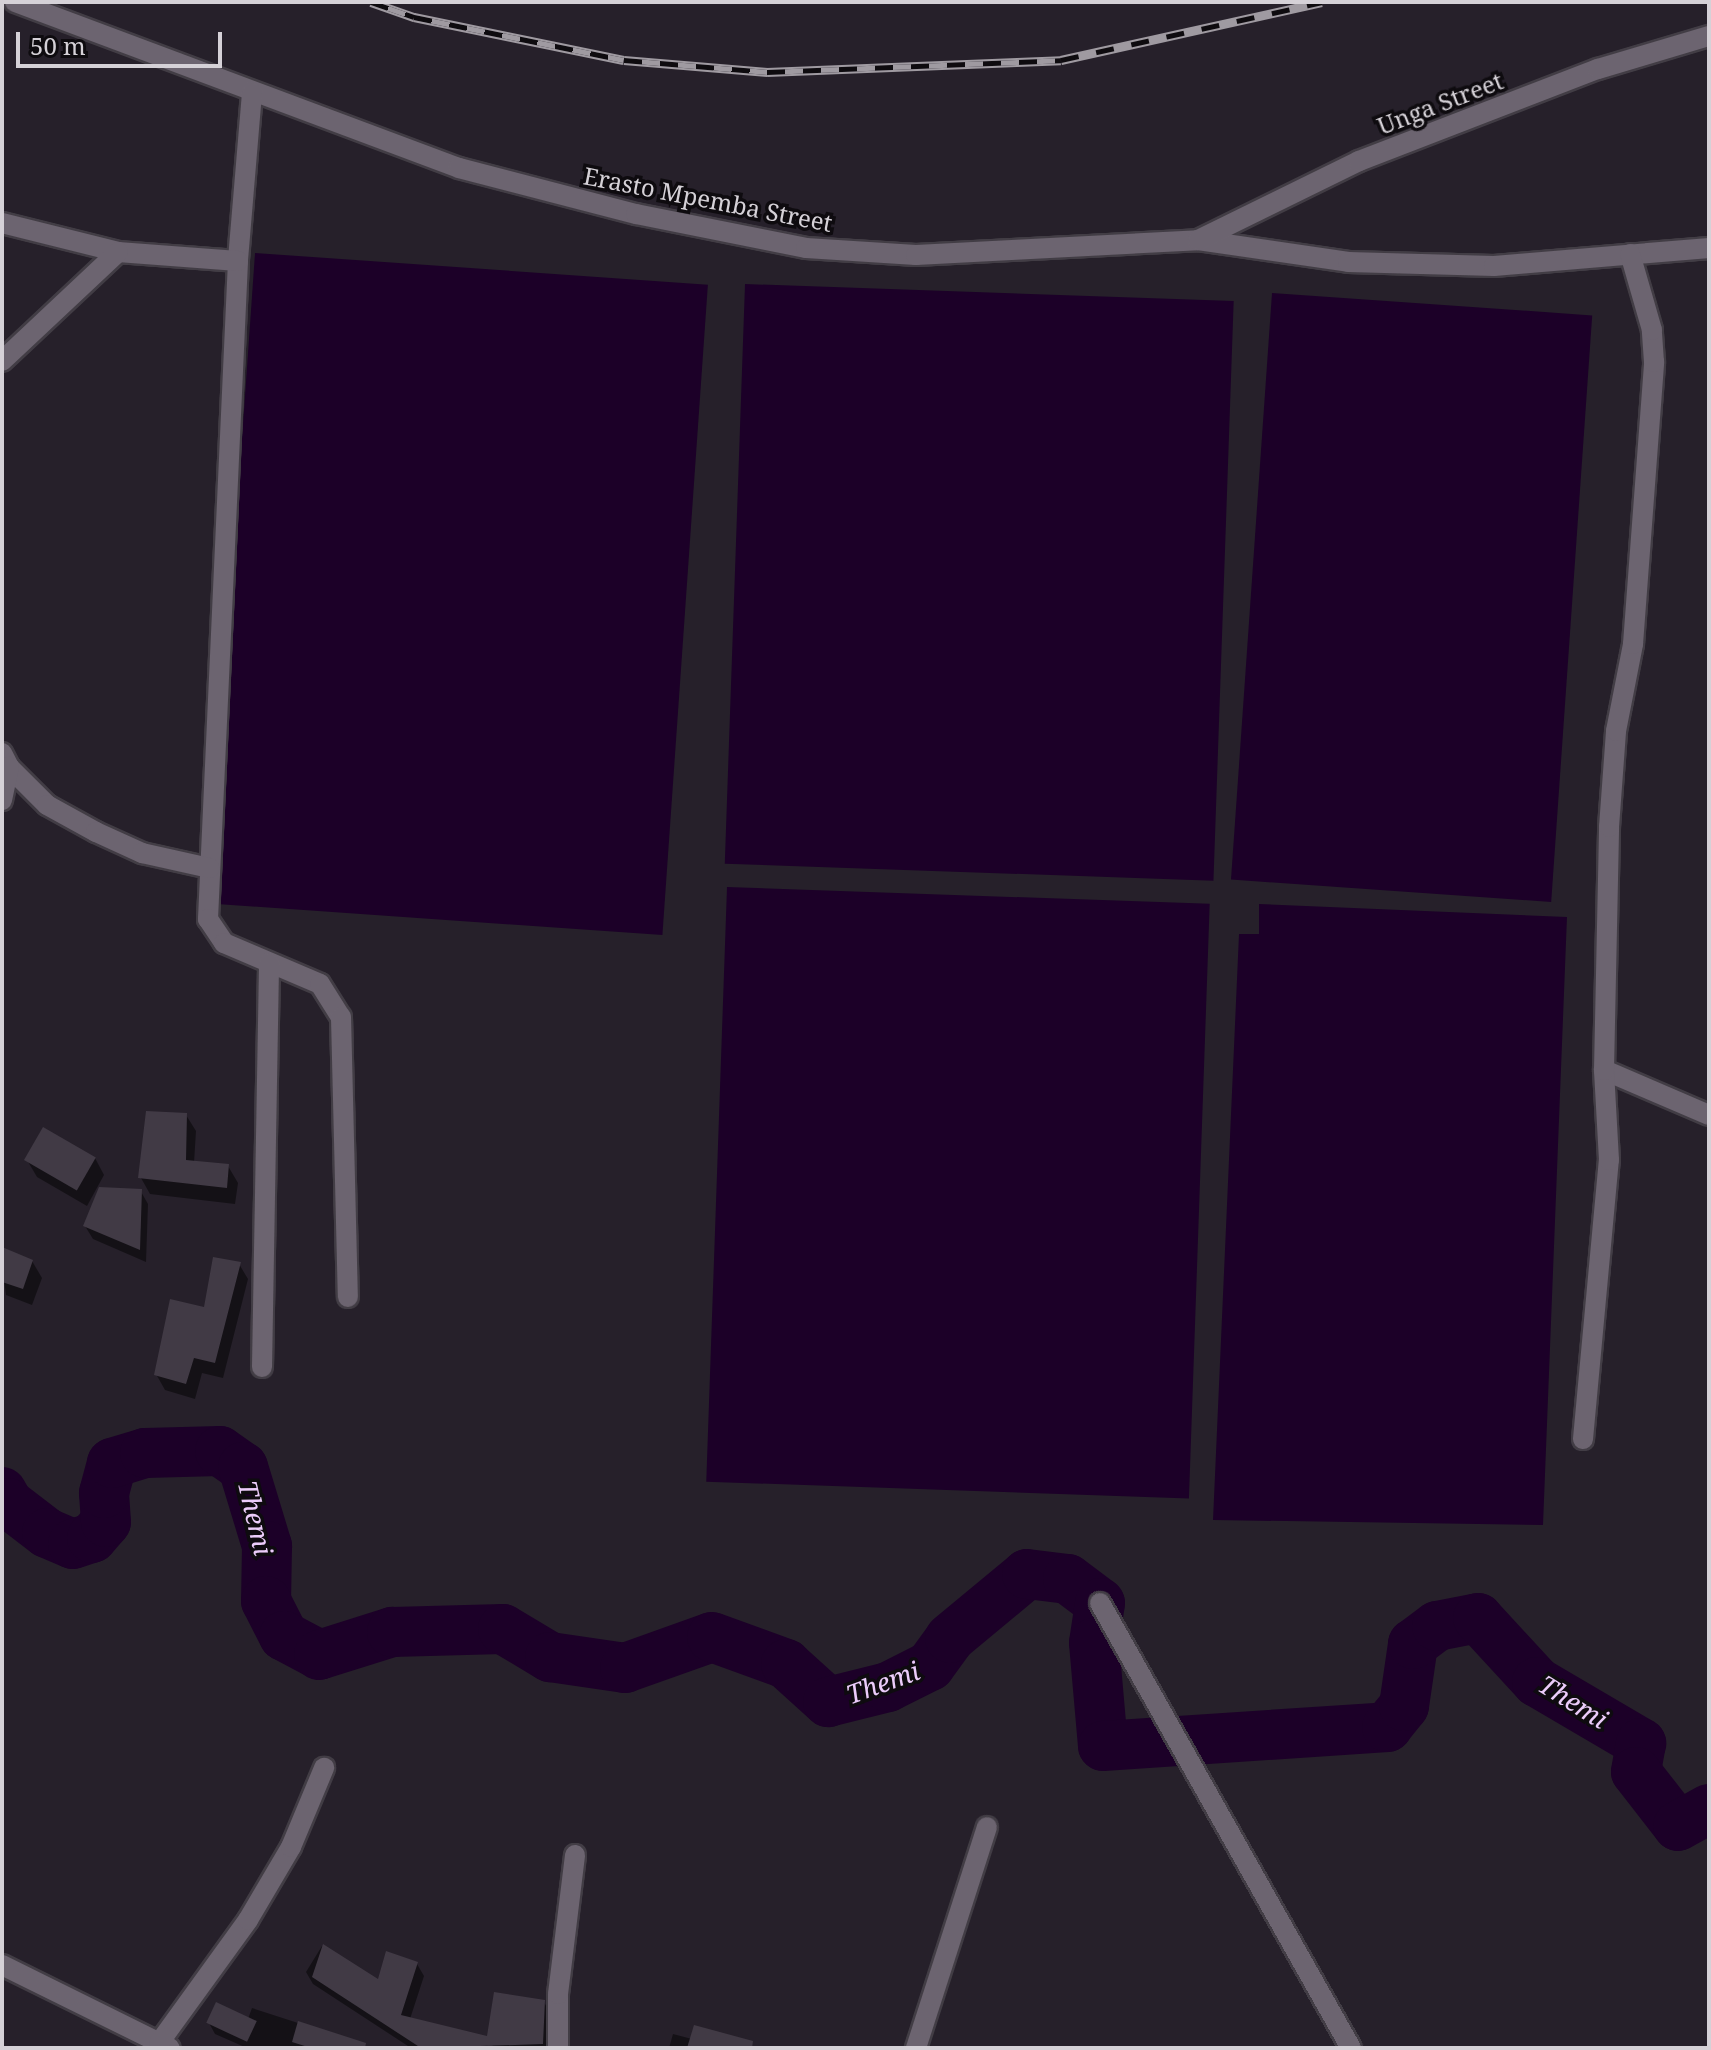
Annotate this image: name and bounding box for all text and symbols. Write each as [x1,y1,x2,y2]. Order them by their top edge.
scale bar [20,16,226,66]
text: 50 m [30,29,86,62]
street label: Unga Street [1373,66,1507,140]
street label: Erasto Mpemba Street [581,161,835,237]
water label: Themi [231,1478,279,1558]
water label: Themi [842,1655,924,1711]
water label: Themi [1533,1669,1613,1735]

